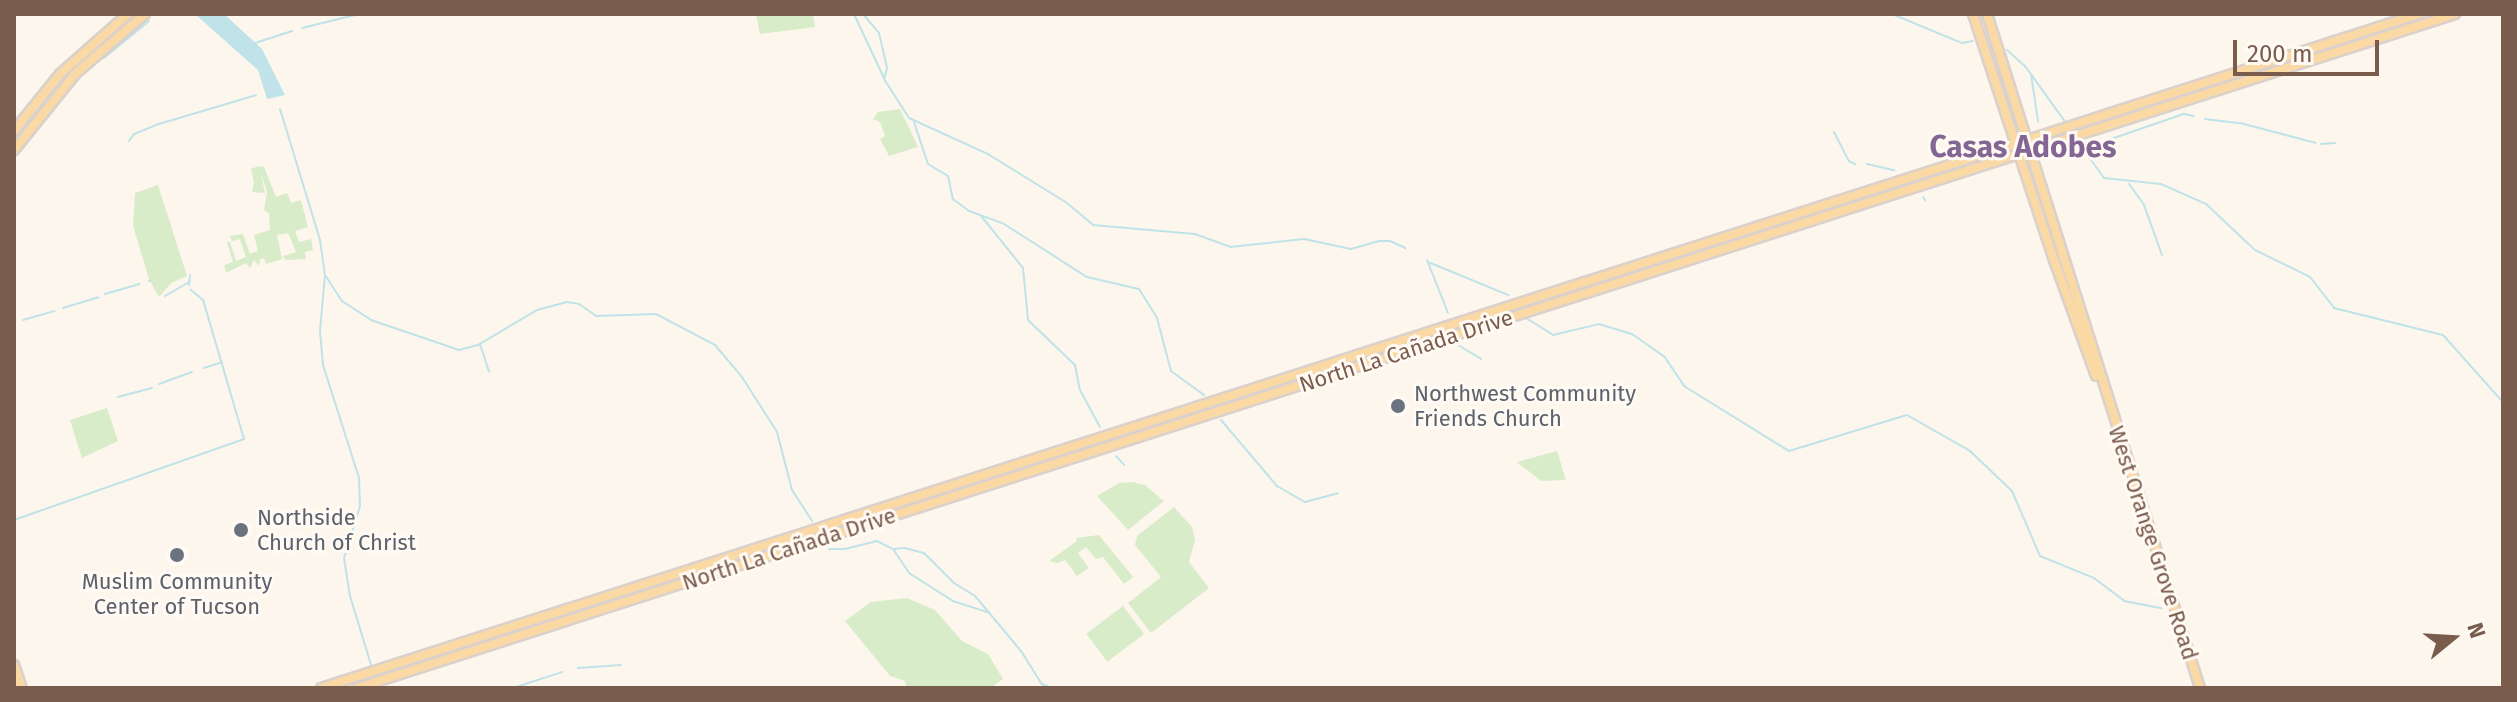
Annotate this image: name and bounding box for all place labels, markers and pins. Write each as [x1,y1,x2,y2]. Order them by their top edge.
place label: Northwest Community Friends Church [1414,380,1636,432]
marker: Northwest Community Friends Church [1389,397,1407,415]
place label: Northside Church of Christ [257,504,416,556]
marker: Northside Church of Christ [232,521,250,539]
marker: Muslim Community Center of Tucson [168,546,186,564]
place label: Muslim Community Center of Tucson [82,568,272,620]

